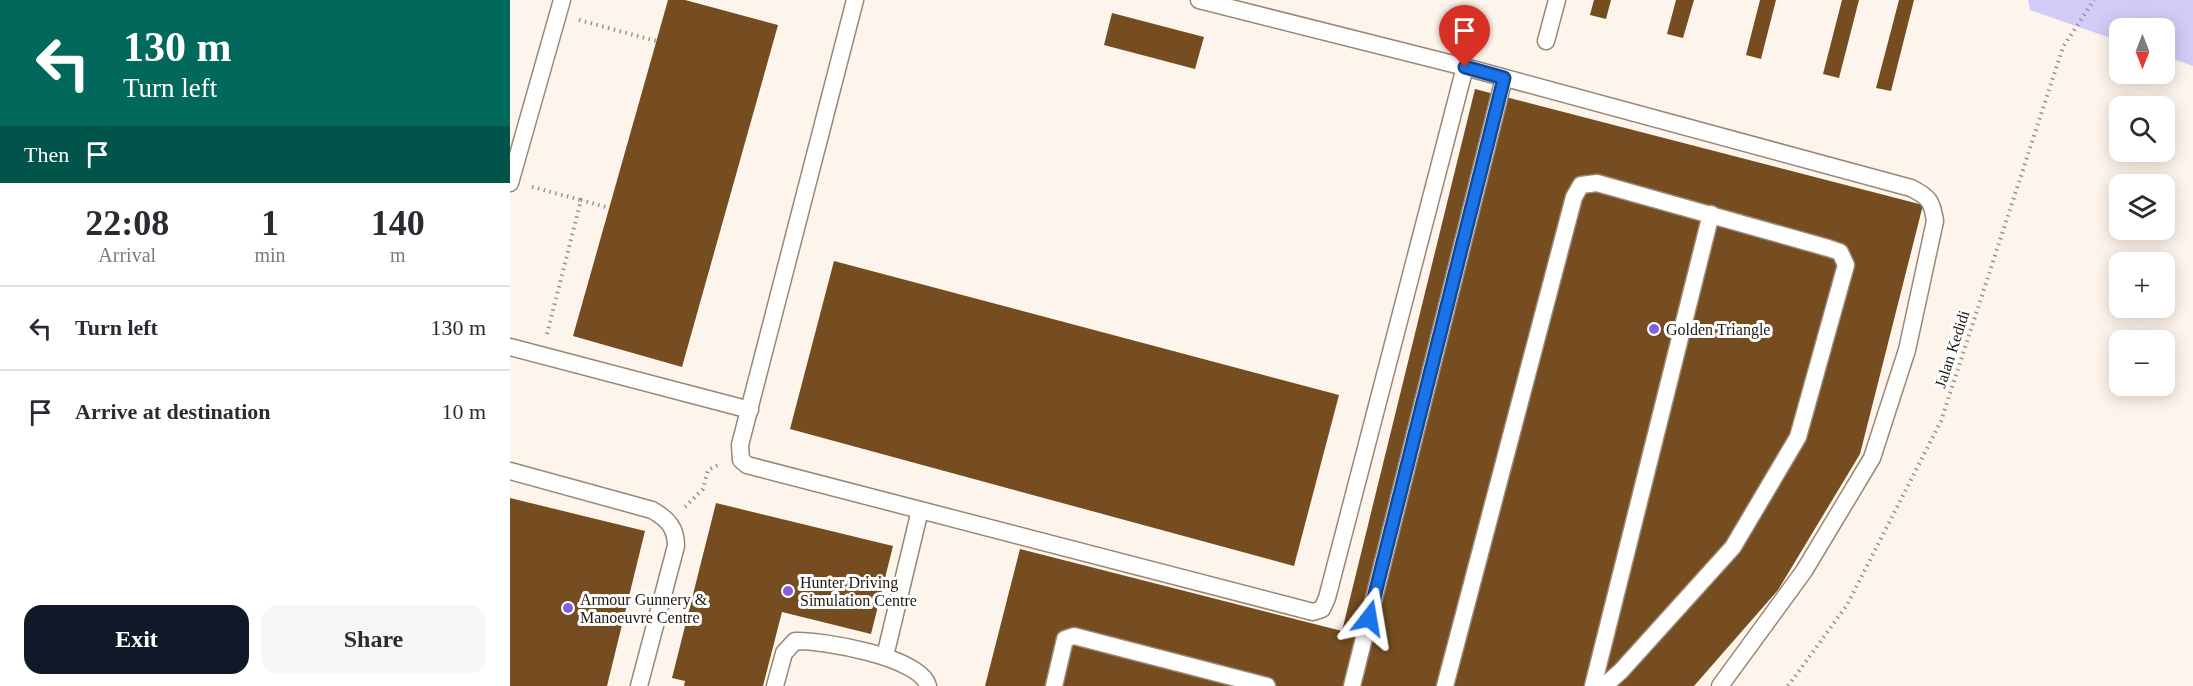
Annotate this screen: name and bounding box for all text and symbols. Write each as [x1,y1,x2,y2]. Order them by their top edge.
pin [1439,5,1490,67]
icon: arrive [1448,14,1481,47]
north arrow [2109,18,2175,84]
map controls [2109,18,2175,396]
icon: left [24,24,102,102]
text: 130 m [123,24,232,70]
text: Turn left [123,73,217,103]
button: search [2109,96,2175,162]
icon: arrive [81,138,114,171]
text: Then [24,142,69,167]
button: layers [2109,174,2175,240]
text: 22:08 [85,203,169,243]
text: 1 [261,203,279,243]
text: 140 [371,203,425,243]
text: Arrival [98,244,156,266]
text: min [254,244,286,266]
text: m [390,244,406,266]
button: + [2109,252,2175,318]
street label: Jalan Kedidi [1931,308,1973,390]
icon: left [24,312,57,345]
text: Turn left [75,315,158,340]
text: 130 m [430,315,486,340]
place label: Golden Triangle [1666,321,1770,339]
marker: Golden Triangle [1647,322,1661,336]
button: − [2109,330,2175,396]
icon: arrive [24,396,57,429]
text: Arrive at destination [75,399,271,424]
text: 10 m [441,399,486,424]
place label: Hunter Driving Simulation Centre [800,574,917,609]
marker: Hunter Driving Simulation Centre [781,584,795,598]
position arrow [1337,586,1401,650]
place label: Armour Gunnery & Manoeuvre Centre [580,591,708,626]
marker: Armour Gunnery & Manoeuvre Centre [561,601,575,615]
button: Exit [24,605,249,674]
button: Share [261,605,486,674]

